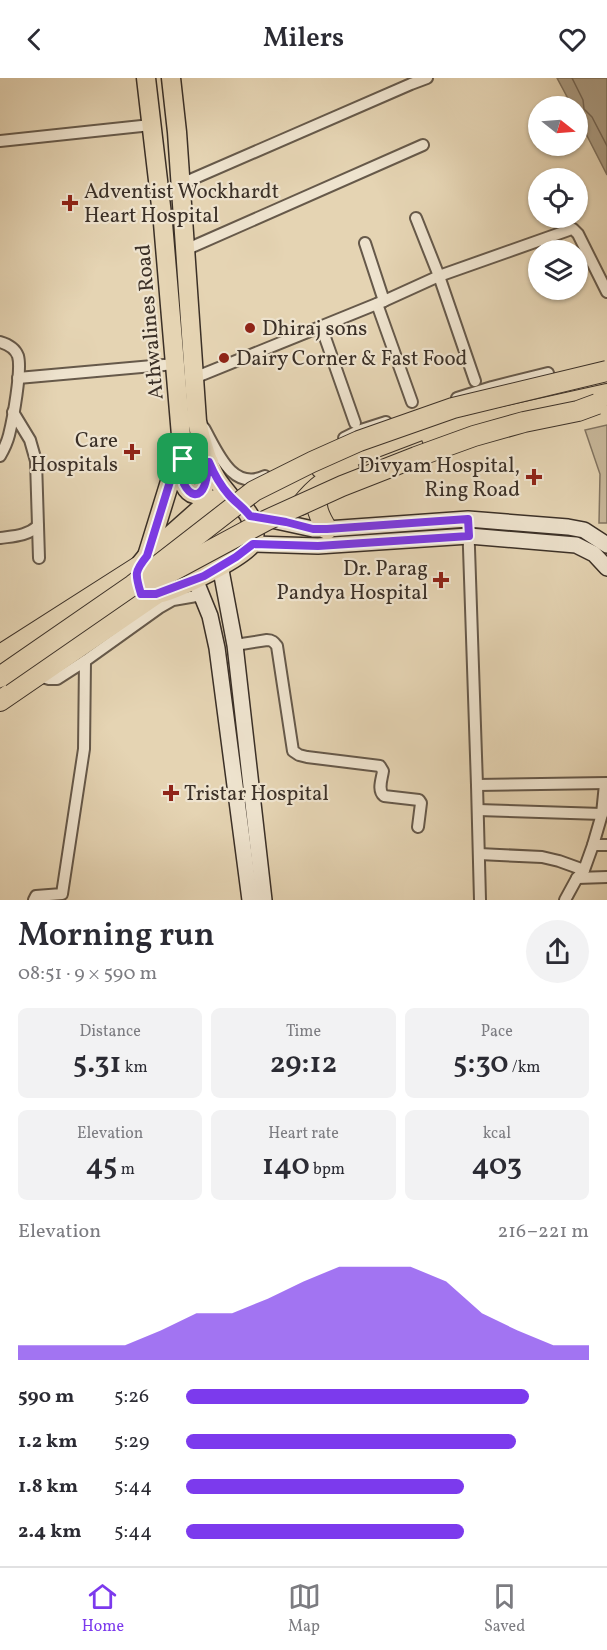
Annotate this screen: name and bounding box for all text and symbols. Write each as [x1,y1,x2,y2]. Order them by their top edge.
text: Milers [263,20,344,58]
icon: back [18,23,51,56]
icon: heart [556,23,589,56]
north arrow [528,96,588,156]
map controls [528,96,588,300]
button: locate [528,168,588,228]
place label: Adventist Wockhardt Heart Hospital [84,178,279,231]
marker: Adventist Wockhardt Heart Hospital [61,194,79,212]
button: layers [528,240,588,300]
street label: Athwalines Road [129,243,172,401]
place label: Dhiraj sons [262,315,367,344]
marker: Dhiraj sons [243,321,257,335]
place label: Dairy Corner & Fast Food [236,345,467,374]
marker: Dairy Corner & Fast Food [217,351,231,365]
place label: Care Hospitals [31,427,118,480]
pin [157,433,208,484]
icon: arrive [166,442,199,475]
marker: Care Hospitals [123,443,141,461]
place label: Divyam Hospital, Ring Road [359,452,520,505]
marker: Divyam Hospital, Ring Road [525,468,543,486]
place label: Dr. Parag Pandya Hospital [277,555,428,608]
marker: Dr. Parag Pandya Hospital [432,571,450,589]
place label: Tristar Hospital [184,780,329,809]
marker: Tristar Hospital [162,784,180,802]
text: Morning run [18,914,215,960]
button: share [526,920,589,983]
text: 08:51 · 9 × 590 m [18,960,157,988]
text: Distance [80,1021,141,1043]
text: Time [286,1021,321,1043]
text: Pace [481,1021,513,1043]
text: 5.31 [73,1043,122,1085]
text: 29:12 [270,1043,337,1085]
text: 5:30 [453,1043,509,1085]
text: km [122,1057,148,1079]
text: /km [509,1057,541,1079]
text: Elevation [77,1123,143,1145]
text: Heart rate [268,1123,339,1145]
text: kcal [483,1123,511,1145]
text: 45 [86,1145,117,1187]
text: 140 [262,1145,310,1187]
text: 403 [472,1145,522,1187]
text: m [117,1159,135,1181]
text: bpm [310,1159,345,1181]
text: Elevation [18,1218,101,1246]
text: 216–221 m [498,1218,589,1246]
text: 590 m [18,1383,74,1411]
text: 5:26 [114,1383,149,1411]
text: 1.2 km [18,1428,78,1456]
text: 5:29 [114,1428,149,1456]
text: 1.8 km [18,1473,78,1501]
text: 5:44 [114,1473,152,1501]
text: 2.4 km [18,1518,82,1546]
text: 5:44 [114,1518,152,1546]
tab: Home [82,1580,124,1638]
tab: Map [288,1580,321,1638]
tab: Saved [484,1580,525,1638]

